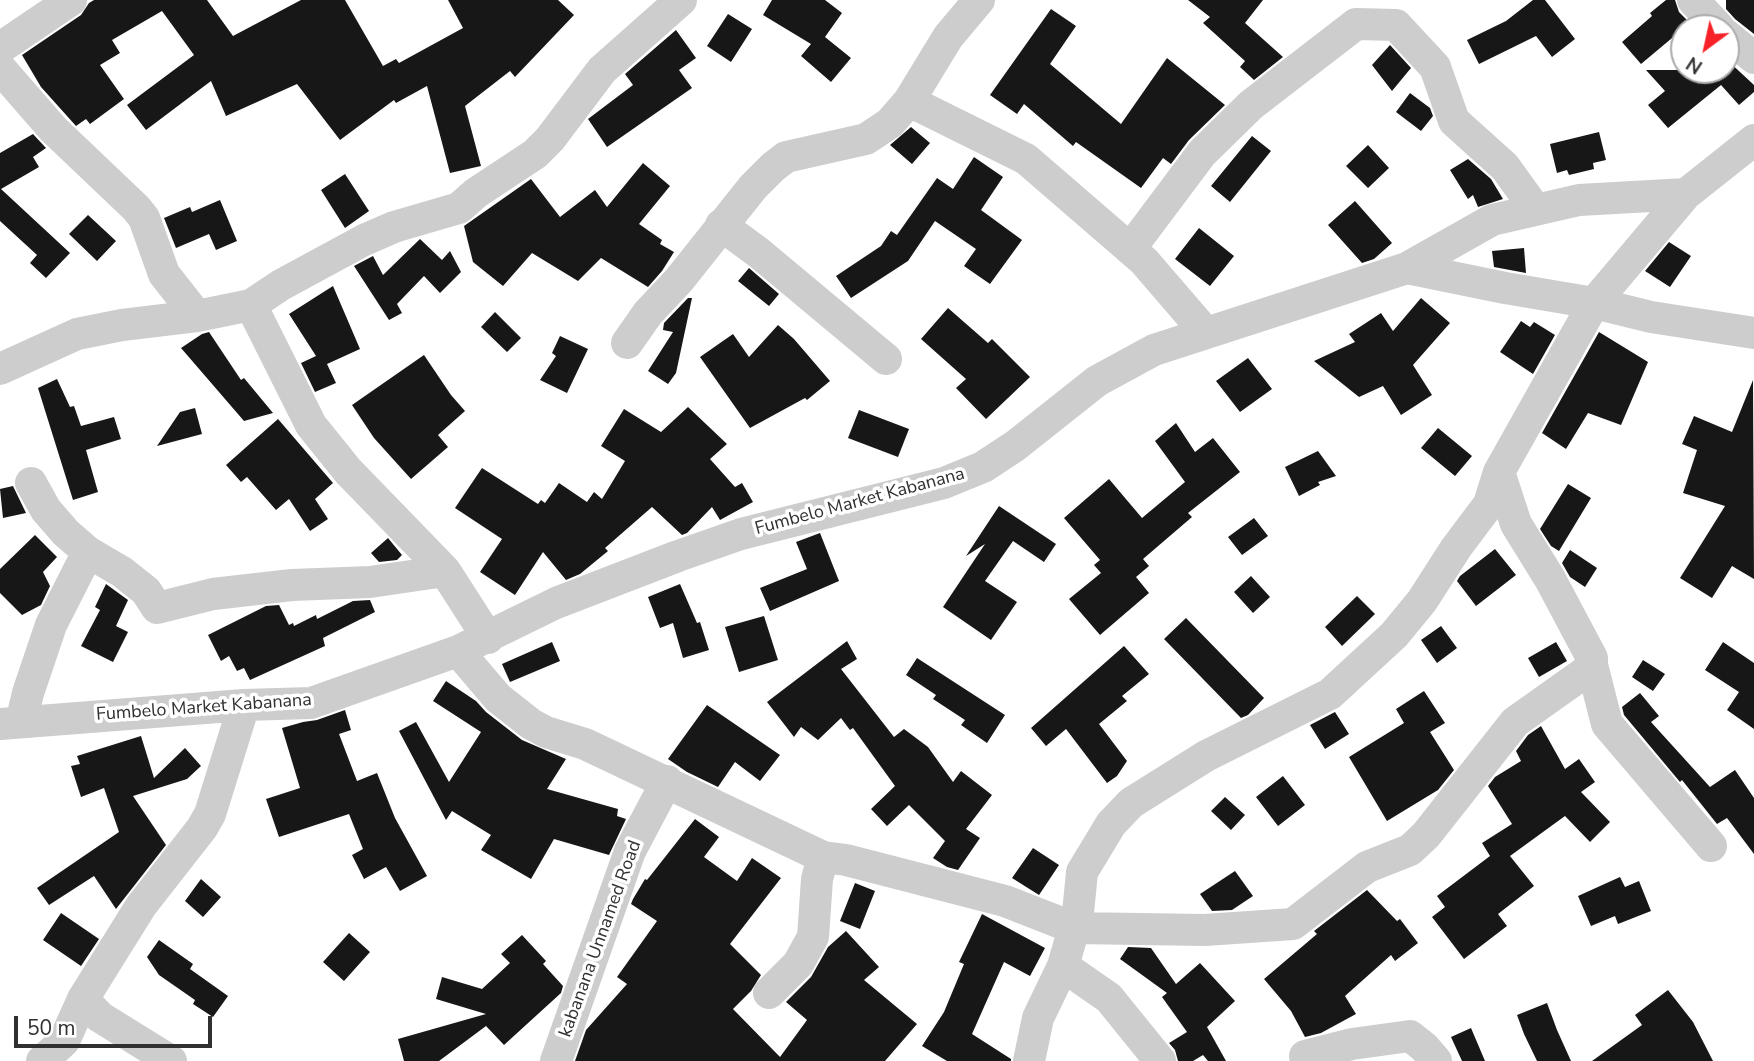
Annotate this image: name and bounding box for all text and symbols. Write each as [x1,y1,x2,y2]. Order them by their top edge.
north arrow [1670,14,1740,84]
text: N [1682,50,1708,80]
street label: Fumbelo Market Kabanana [753,464,967,540]
street label: Fumbelo Market Kabanana [95,690,313,726]
street label: kabanana Unnamed Road [555,838,647,1040]
scale bar [18,1002,215,1046]
text: 50 m [27,1014,76,1042]

